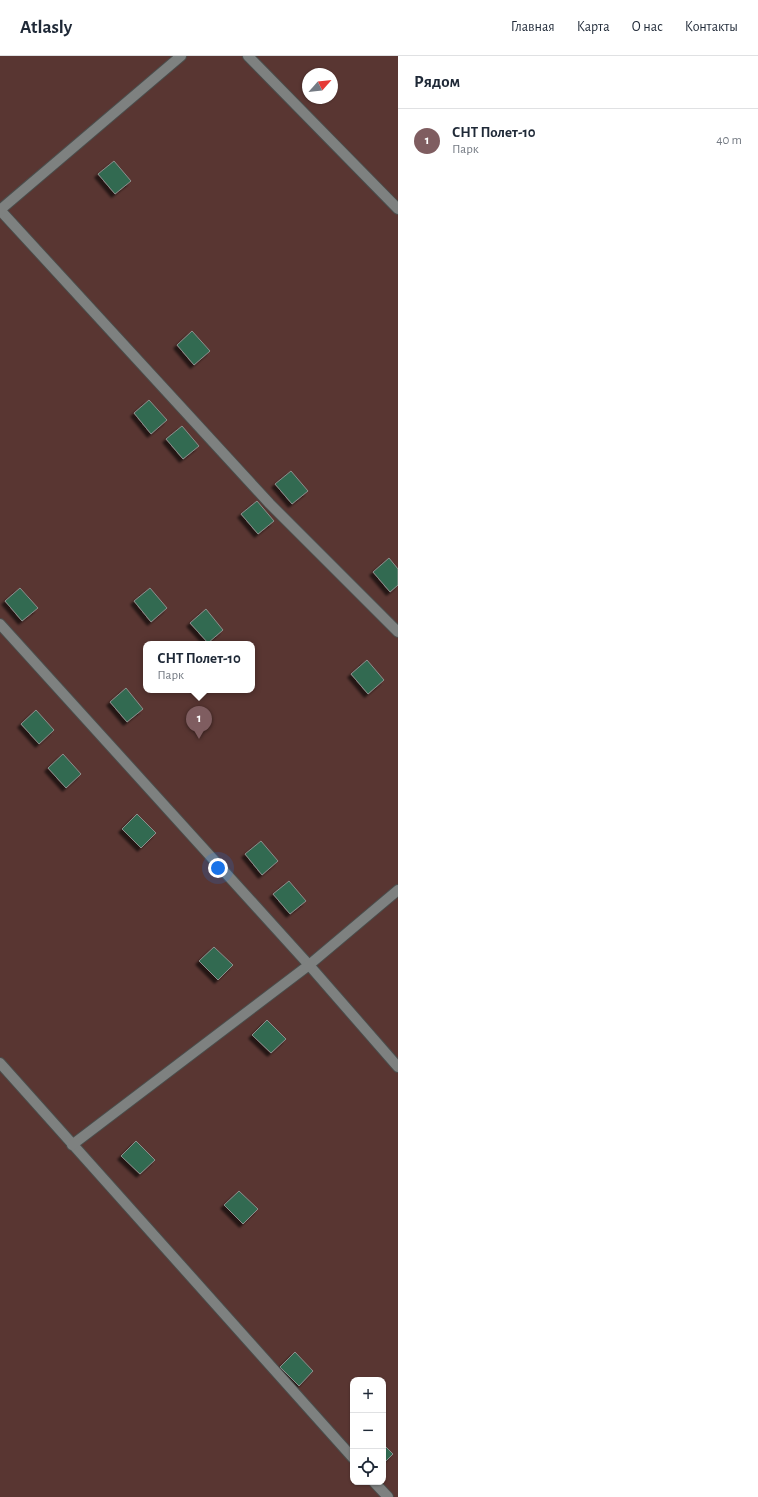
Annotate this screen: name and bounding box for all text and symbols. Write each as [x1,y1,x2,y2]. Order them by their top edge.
text: Atlasly [20,18,72,37]
text: Главная [511,20,555,34]
text: Карта [577,20,610,34]
text: О нас [632,20,663,34]
text: Контакты [685,20,738,34]
north arrow [302,68,338,104]
text: Рядом [414,73,460,90]
text: СНТ Полет-10 [452,125,536,140]
text: 1 [425,134,429,147]
text: 40 m [716,134,742,147]
text: Парк [452,143,479,156]
popup [143,641,255,693]
text: СНТ Полет-10 [157,651,241,666]
text: Парк [157,669,184,682]
pin: 1 [186,706,212,739]
your location [208,858,228,878]
map controls [350,1377,386,1485]
button: + [350,1377,386,1413]
button: − [350,1413,386,1449]
button: locate [350,1449,386,1485]

